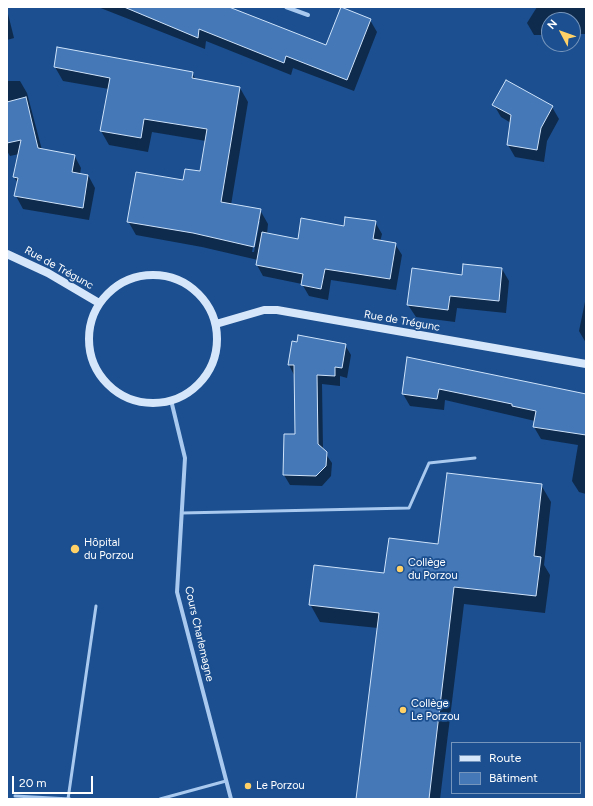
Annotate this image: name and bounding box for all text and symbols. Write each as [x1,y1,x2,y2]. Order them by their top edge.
north arrow [541,12,581,52]
text: N [545,17,560,32]
street label: Rue de Trégunc [22,244,96,292]
street label: Rue de Trégunc [363,308,441,334]
place label: Hôpital du Porzou [84,536,134,562]
marker: Hôpital du Porzou [69,543,81,555]
place label: Collège du Porzou [408,556,458,582]
marker: Collège du Porzou [395,564,405,574]
street label: Cours Charlemagne [182,585,216,683]
place label: Collège Le Porzou [411,697,460,723]
marker: Collège Le Porzou [398,705,408,715]
legend [451,742,581,794]
text: Route [489,751,521,765]
scale bar [14,768,95,794]
text: Bâtiment [489,771,538,785]
text: 20 m [19,776,47,790]
place label: Le Porzou [256,779,305,793]
marker: Le Porzou [243,781,253,791]

